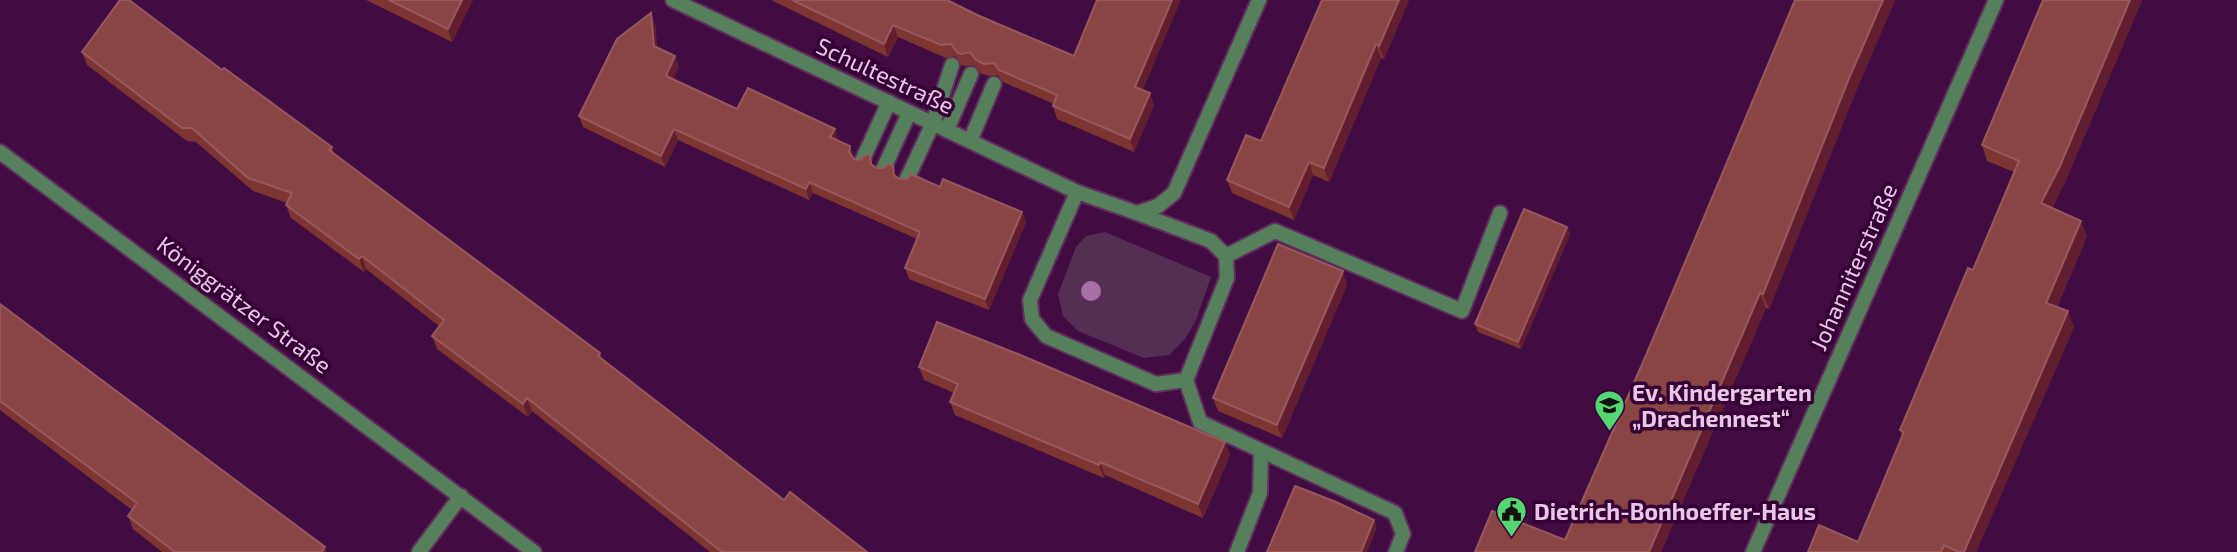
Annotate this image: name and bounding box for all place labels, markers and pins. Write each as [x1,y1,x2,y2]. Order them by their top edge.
place label: Ev. Kindergarten „Drachennest“ [1632,378,1812,432]
school or university icon: Ev. Kindergarten „Drachennest“ [1592,389,1626,433]
public building icon: Dietrich-Bonhoeffer-Haus [1494,495,1528,539]
place label: Dietrich-Bonhoeffer-Haus [1534,497,1816,525]

